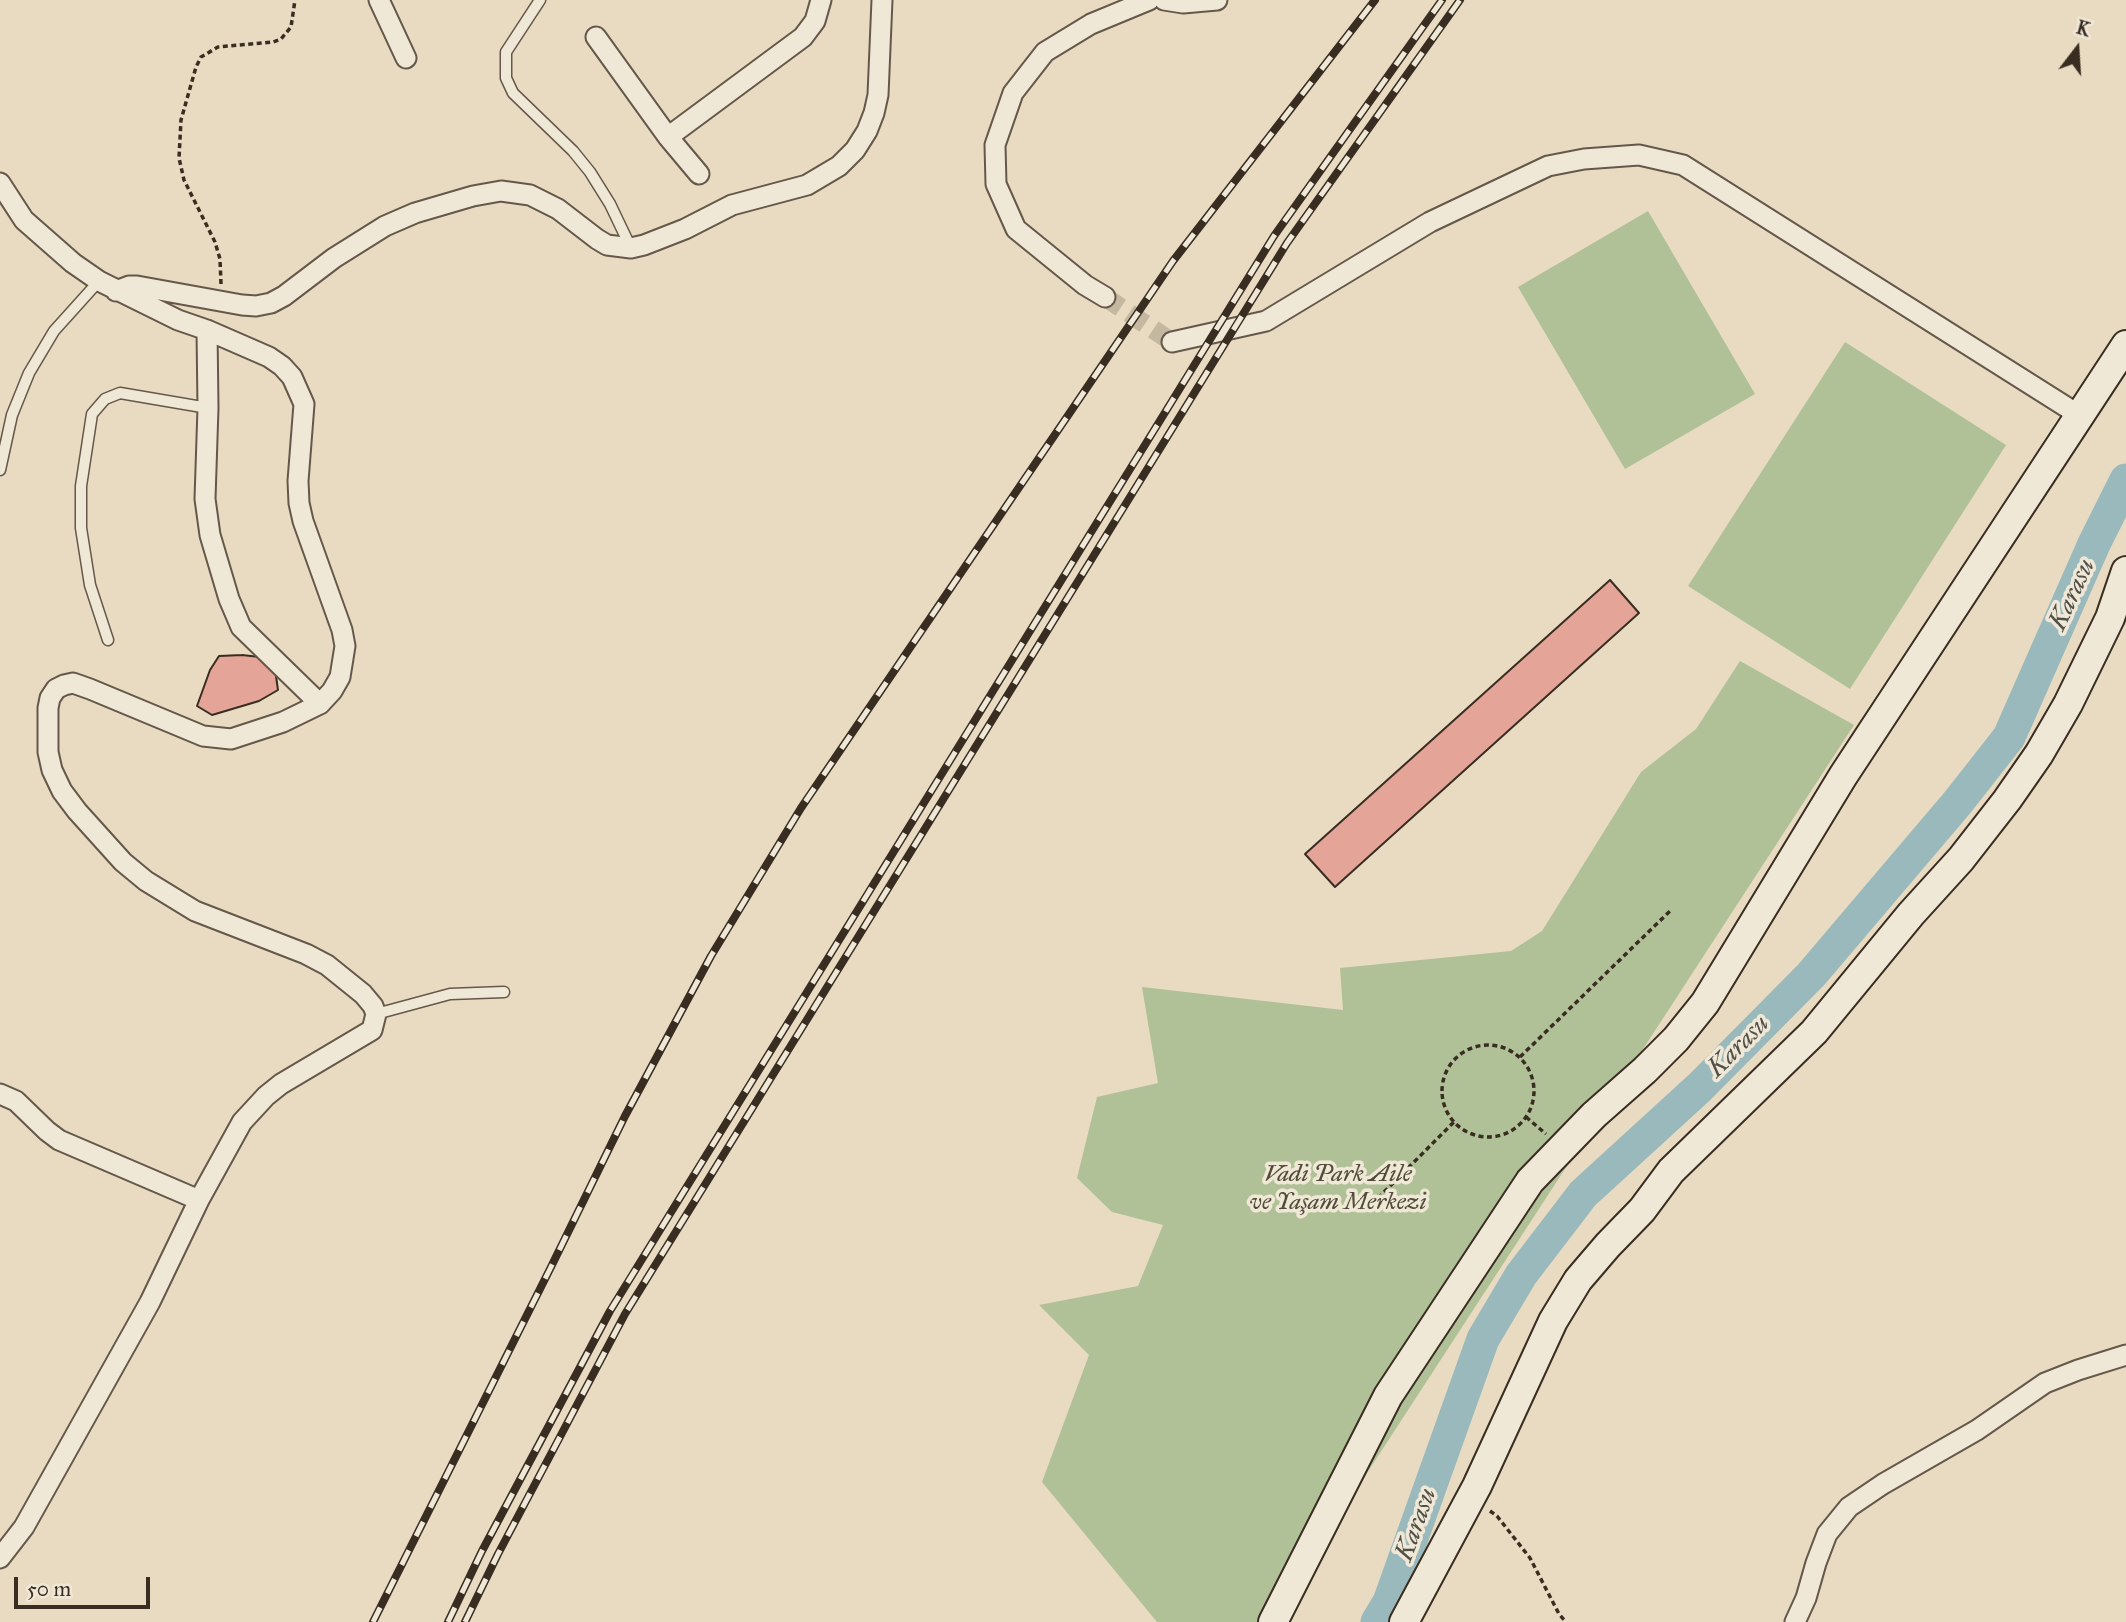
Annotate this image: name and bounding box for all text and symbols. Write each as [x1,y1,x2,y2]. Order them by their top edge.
north arrow [2042,14,2112,84]
text: K [2073,15,2093,41]
water label: Karasu [2043,554,2103,636]
water label: Karasu [1701,1009,1777,1085]
park label: Vadi Park Aile ve Yaşam Merkezi [1250,1161,1426,1217]
water label: Karasu [1389,1484,1445,1566]
scale bar [18,1562,154,1606]
text: 50 m [27,1576,71,1602]

